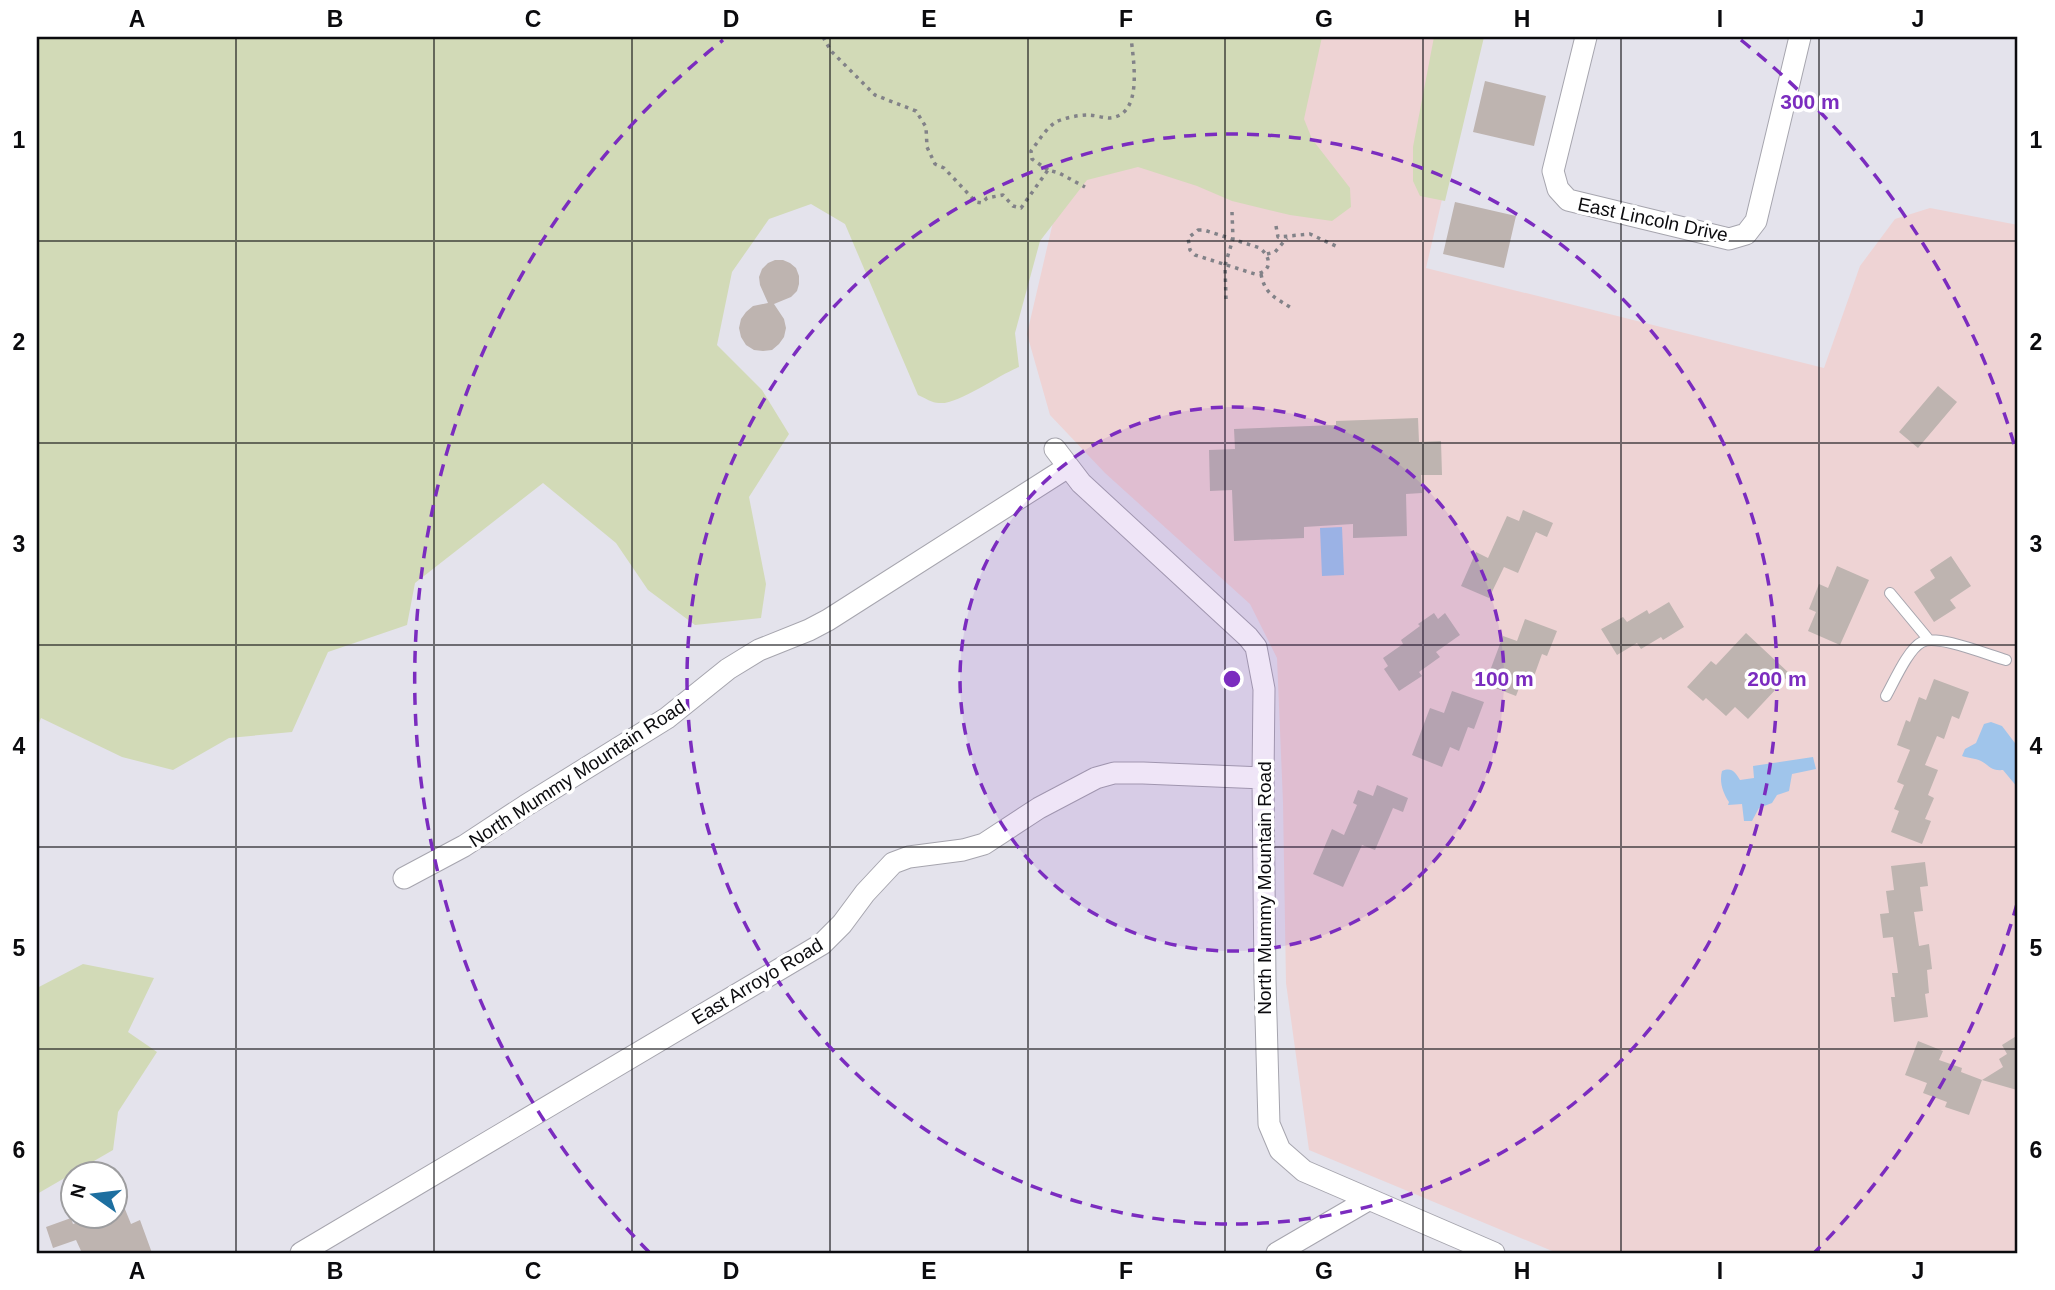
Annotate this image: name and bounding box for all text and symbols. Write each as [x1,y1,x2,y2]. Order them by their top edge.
text: A [129,6,145,32]
text: B [327,6,343,32]
text: C [525,6,541,32]
text: D [723,6,739,32]
text: E [921,6,937,32]
text: F [1119,6,1133,32]
text: G [1315,6,1333,32]
text: H [1514,6,1530,32]
text: I [1717,6,1723,32]
text: J [1912,6,1924,32]
text: 300 m [1780,90,1840,113]
text: 1 [13,127,26,153]
text: 1 [2030,127,2043,153]
street label: East Lincoln Drive [1576,193,1730,246]
text: 2 [13,329,25,355]
text: 2 [2030,329,2042,355]
text: 3 [13,531,25,557]
text: 3 [2030,531,2042,557]
centre of rings [1220,667,1244,691]
text: 100 m [1474,667,1534,690]
text: 200 m [1747,667,1807,690]
street label: North Mummy Mountain Road [465,696,689,851]
text: 4 [13,733,26,759]
text: 4 [2030,733,2043,759]
street label: North Mummy Mountain Road [1254,761,1275,1015]
street label: East Arroyo Road [688,934,826,1029]
text: 5 [13,935,26,961]
text: 5 [2030,935,2043,961]
text: 6 [13,1137,25,1163]
text: 6 [2030,1137,2042,1163]
north arrow [60,1160,130,1230]
text: N [66,1182,90,1200]
text: A [129,1258,145,1284]
text: B [327,1258,343,1284]
text: C [525,1258,541,1284]
text: D [723,1258,739,1284]
text: E [921,1258,937,1284]
text: F [1119,1258,1133,1284]
text: G [1315,1258,1333,1284]
text: H [1514,1258,1530,1284]
text: I [1717,1258,1723,1284]
text: J [1912,1258,1924,1284]

